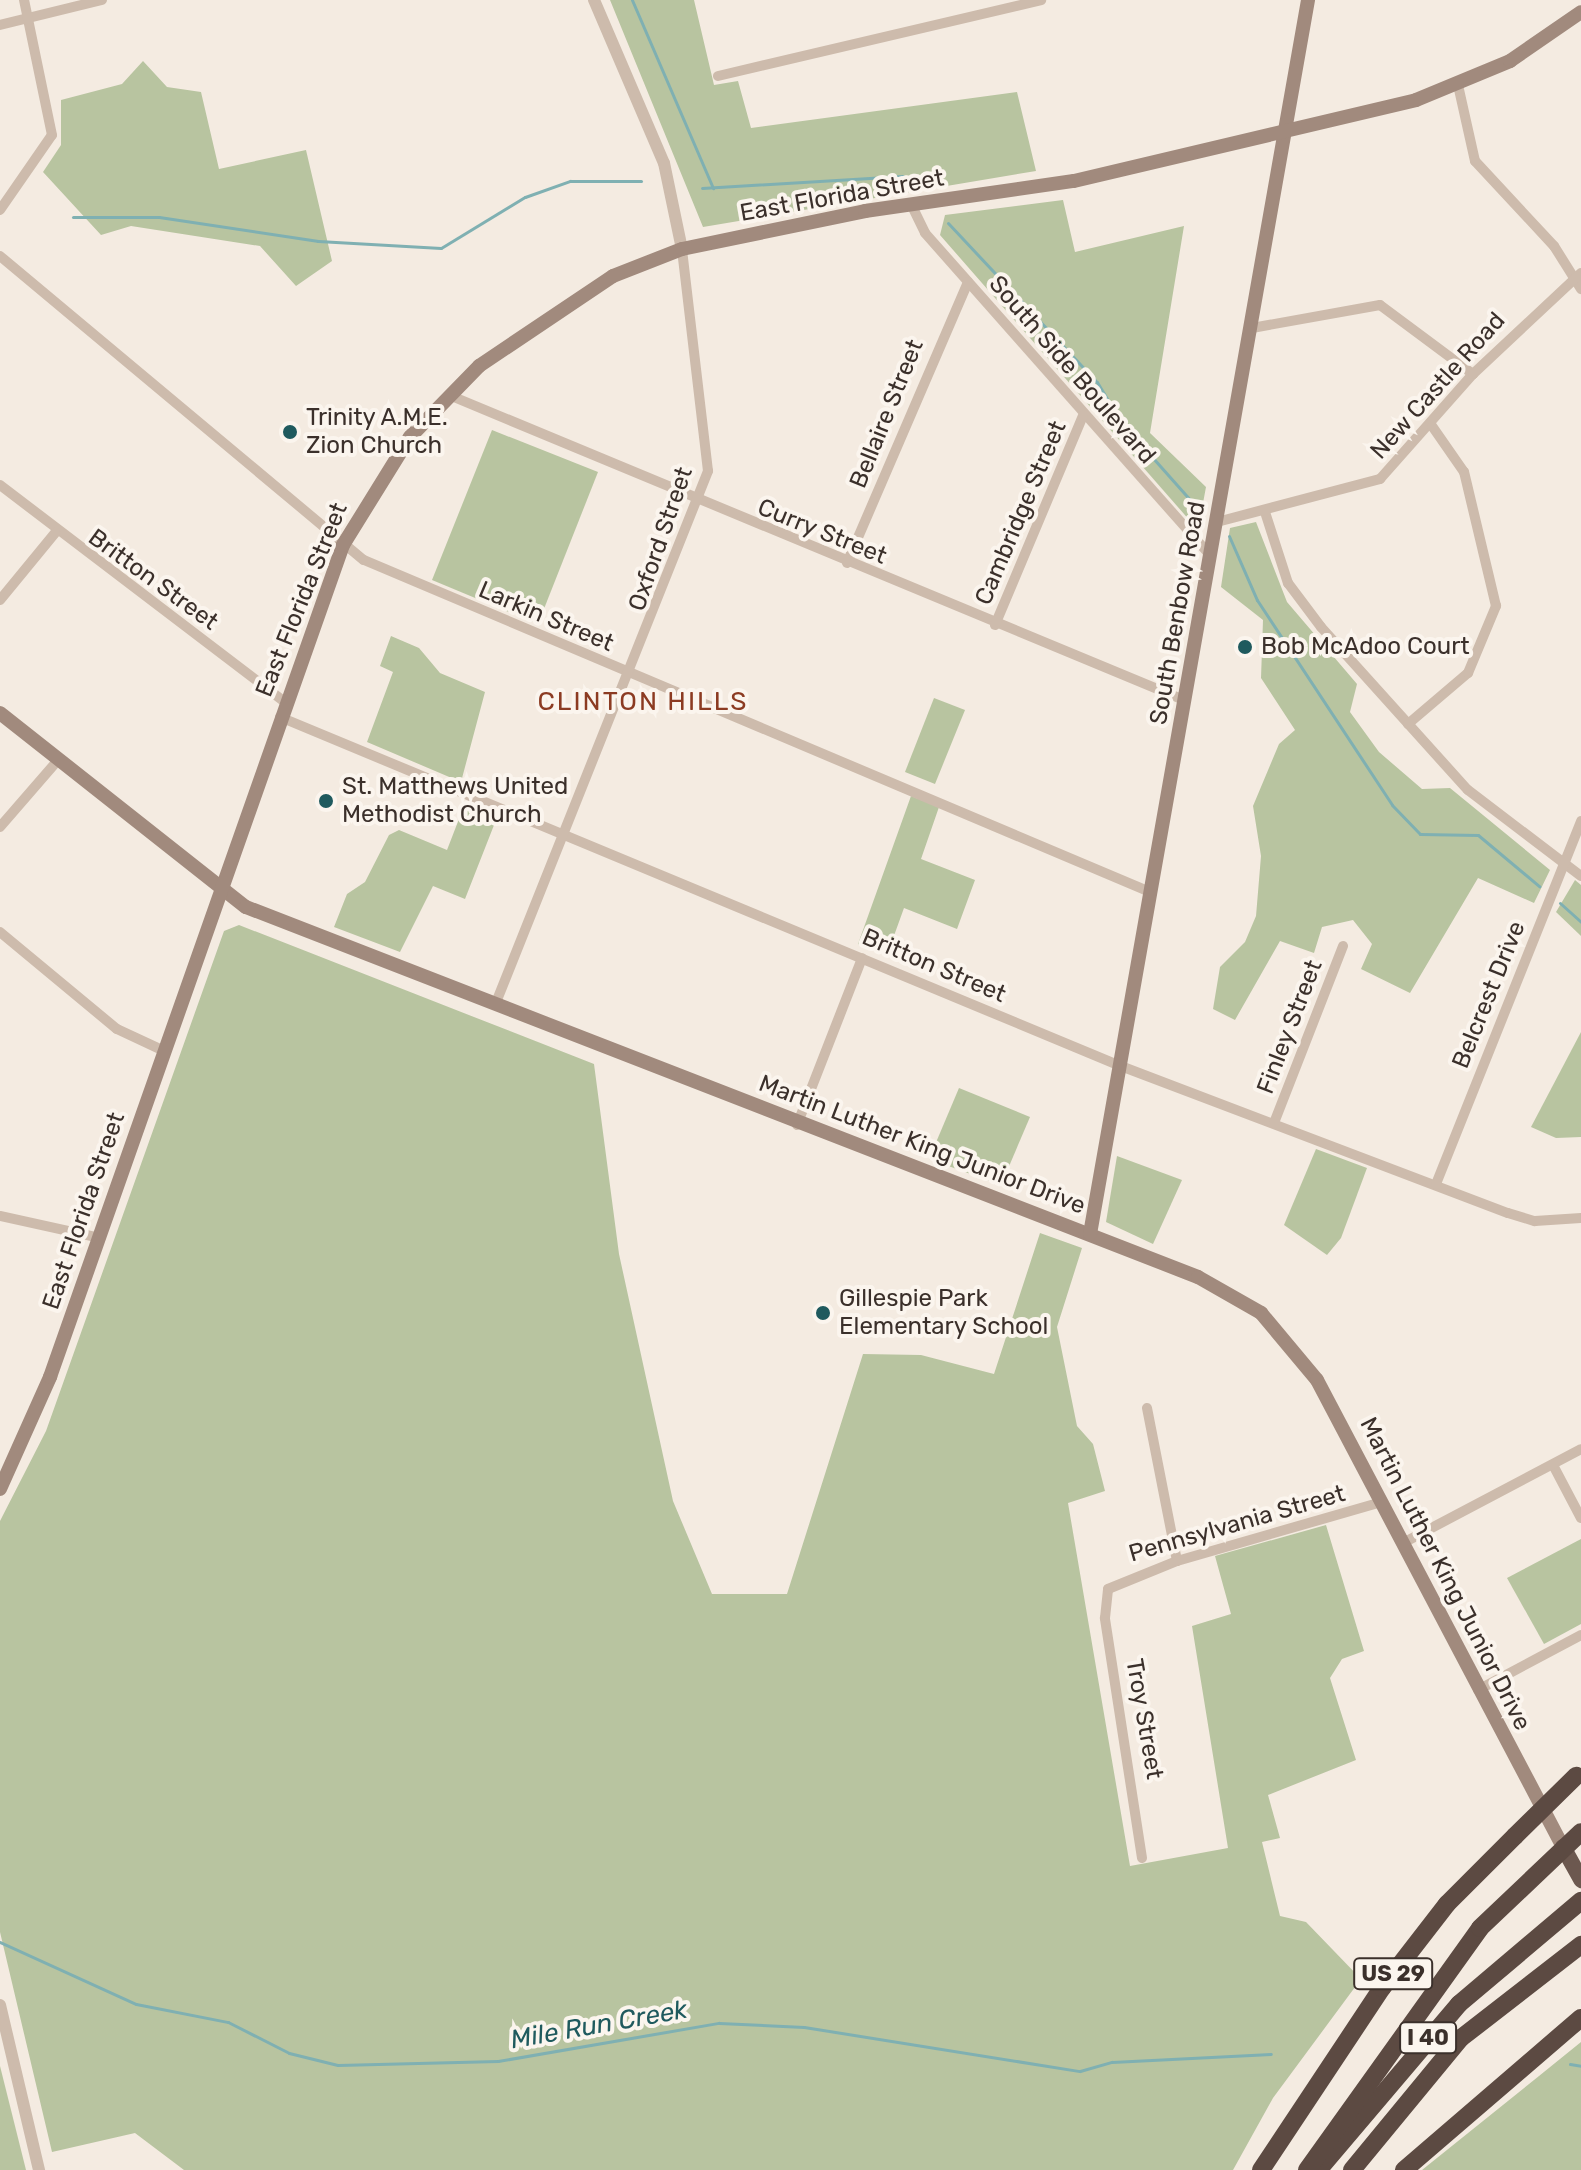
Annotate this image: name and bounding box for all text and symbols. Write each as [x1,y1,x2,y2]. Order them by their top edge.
street label: East Florida Street [738,164,946,228]
street label: South Side Boulevard [983,270,1161,470]
street label: New Castle Road [1364,307,1512,465]
street label: Bellaire Street [844,335,930,493]
place label: Trinity A.M.E. Zion Church [306,404,449,460]
street label: Cambridge Street [969,417,1073,609]
marker: Trinity A.M.E. Zion Church [281,423,299,441]
street label: Oxford Street [623,463,699,615]
street label: Curry Street [753,493,891,571]
street label: East Florida Street [250,499,354,701]
street label: South Benbow Road [1144,499,1212,727]
street label: Britton Street [83,523,223,637]
street label: Larkin Street [474,576,618,658]
place label: Bob McAdoo Court [1261,633,1470,661]
marker: Bob McAdoo Court [1236,638,1254,656]
district label: CLINTON HILLS [538,686,748,718]
place label: St. Matthews United Methodist Church [342,773,568,829]
marker: St. Matthews United Methodist Church [317,792,335,810]
street label: Belcrest Drive [1446,917,1532,1073]
street label: Britton Street [858,923,1010,1009]
street label: Finley Street [1251,956,1329,1098]
street label: Martin Luther King Junior Drive [754,1069,1090,1221]
street label: East Florida Street [37,1109,131,1313]
place label: Gillespie Park Elementary School [839,1285,1049,1341]
marker: Gillespie Park Elementary School [814,1304,832,1322]
street label: Martin Luther King Junior Drive [1353,1412,1537,1736]
street label: Pennsylvania Street [1126,1479,1348,1569]
street label: Troy Street [1119,1656,1169,1782]
road number: US 29 [1353,1956,1433,1992]
water label: Mile Run Creek [508,1994,690,2056]
road number: I 40 [1398,2020,1458,2056]

